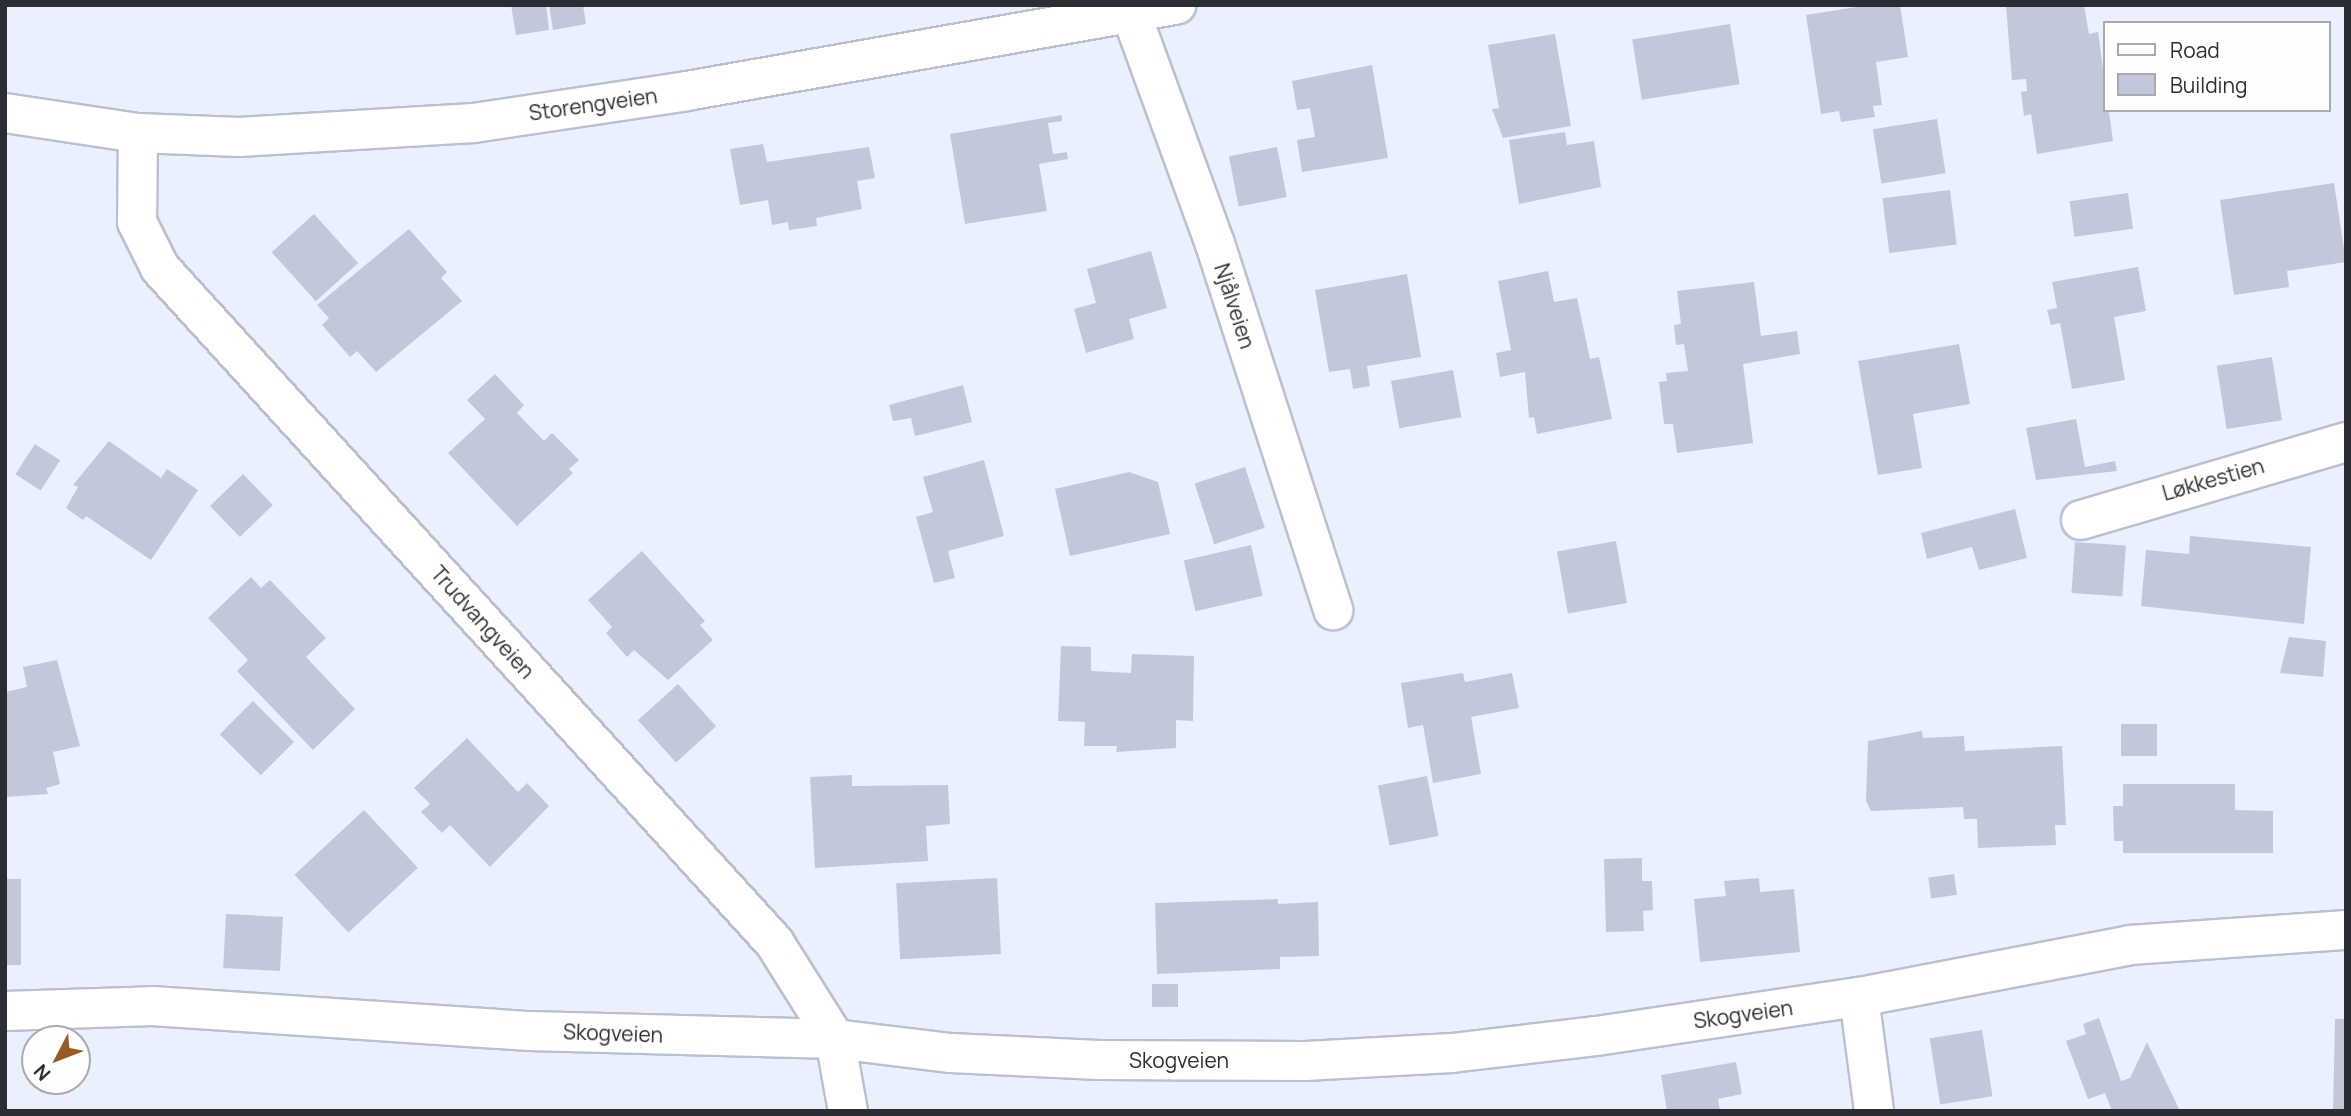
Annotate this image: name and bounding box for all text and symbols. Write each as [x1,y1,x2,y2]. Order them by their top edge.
legend [2102,21,2330,112]
text: Road [2170,36,2220,64]
text: Building [2170,71,2247,99]
street label: Storengveien [527,83,659,125]
street label: Njålveien [1209,260,1261,352]
street label: Løkkestien [2159,452,2267,506]
street label: Trudvangveien [426,561,540,683]
street label: Skogveien [1692,995,1794,1033]
street label: Skogveien [563,1019,663,1047]
north arrow [21,1025,91,1095]
street label: Skogveien [1129,1047,1229,1073]
text: N [28,1059,56,1086]

